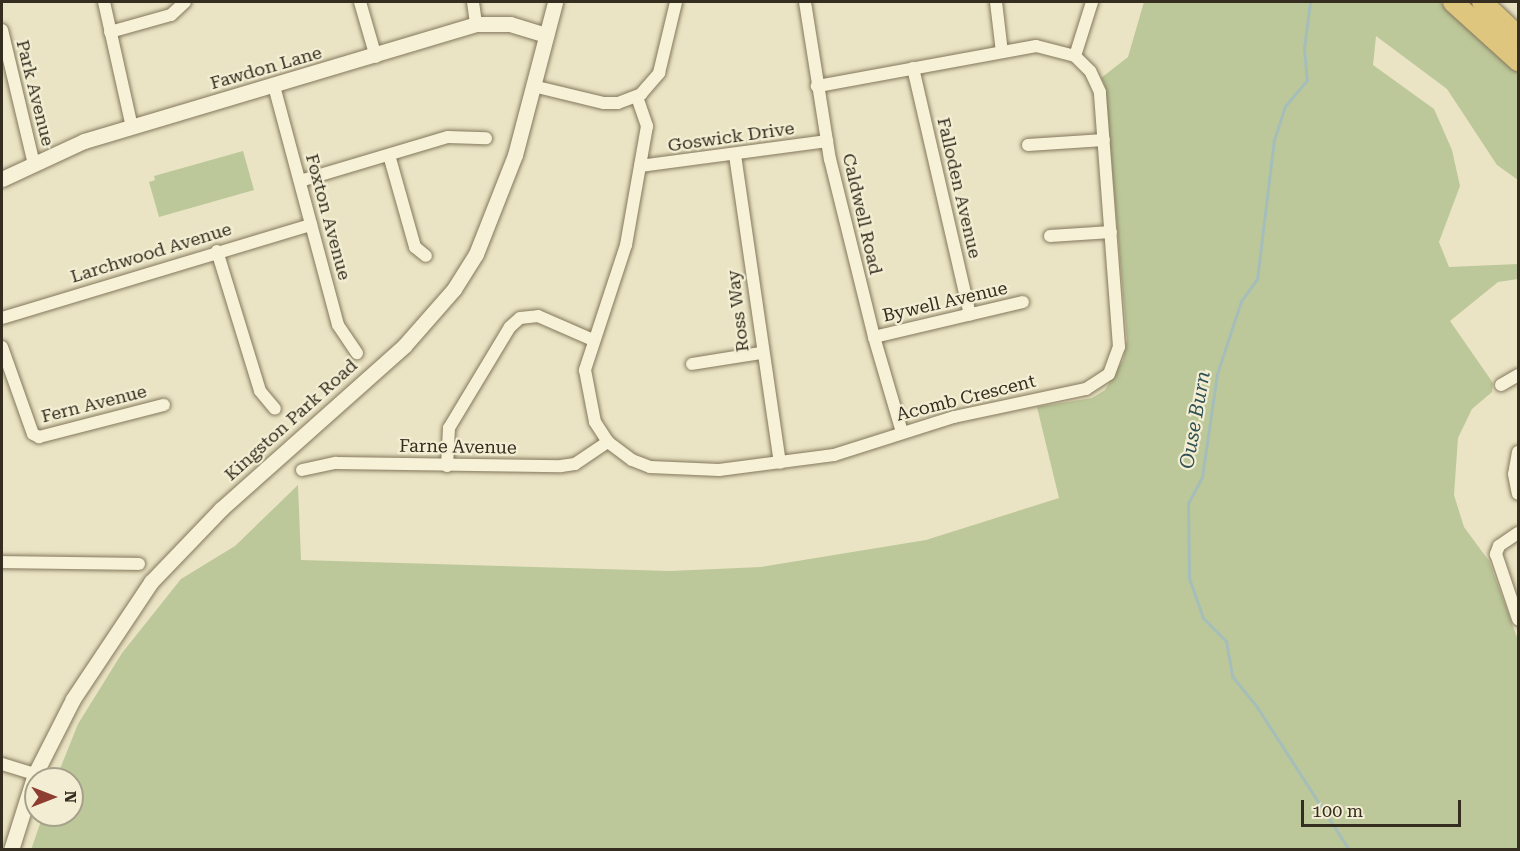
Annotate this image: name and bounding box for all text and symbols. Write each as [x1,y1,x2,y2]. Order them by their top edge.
street label: Park Avenue [11,38,59,148]
street label: Fawdon Lane [208,42,324,94]
street label: Falloden Avenue [932,115,986,261]
street label: Goswick Drive [666,117,796,157]
street label: Foxton Avenue [301,151,355,283]
street label: Caldwell Road [838,151,886,277]
street label: Larchwood Avenue [68,218,234,288]
street label: Ross Way [722,269,754,353]
street label: Bywell Avenue [880,277,1010,327]
street label: Kingston Park Road [220,355,362,485]
water label: Ouse Burn [1175,369,1215,471]
street label: Acomb Crescent [894,370,1038,426]
street label: Fern Avenue [39,380,149,428]
street label: Farne Avenue [399,435,517,459]
north arrow [24,767,84,827]
scale bar [1304,788,1464,826]
text: N [61,791,80,803]
text: 100 m [1312,800,1363,821]

